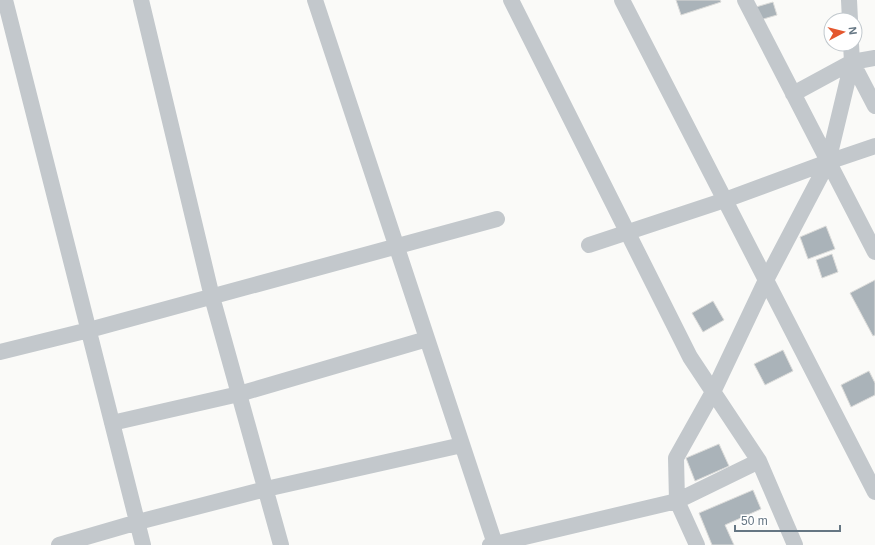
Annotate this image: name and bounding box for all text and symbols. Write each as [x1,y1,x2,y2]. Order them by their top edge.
north arrow [823,12,863,52]
text: N [846,26,859,36]
scale bar [735,507,840,533]
text: 50 m [741,514,768,528]

